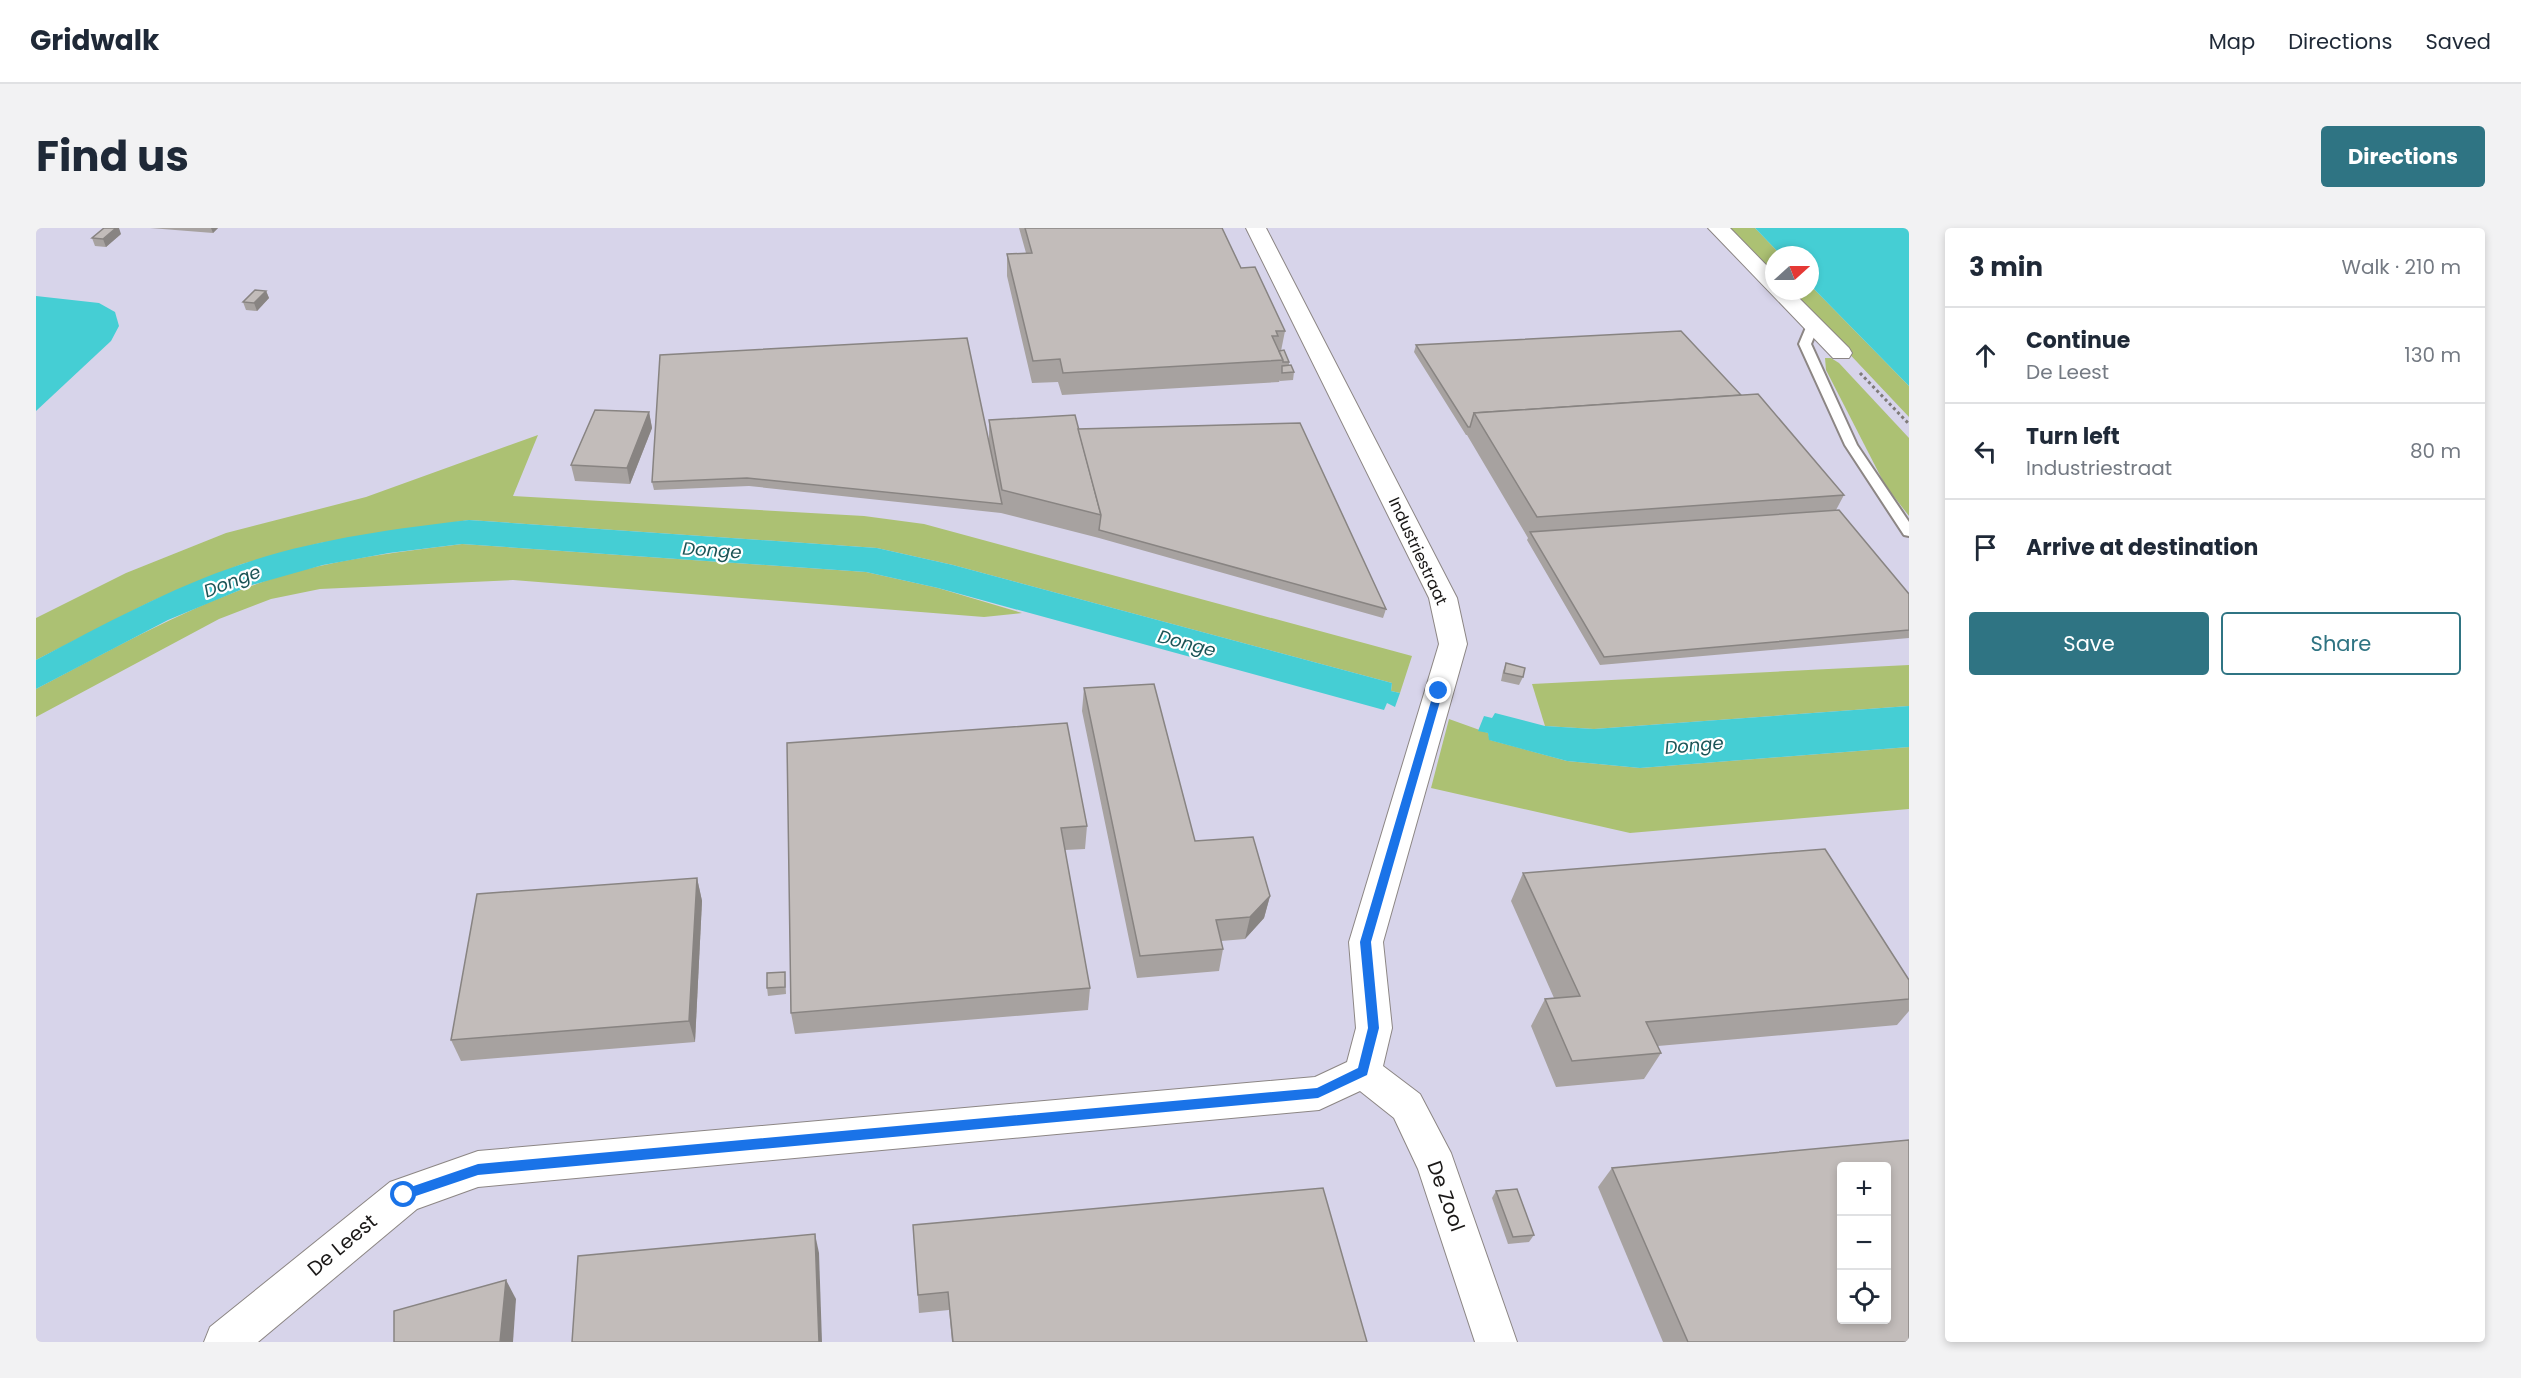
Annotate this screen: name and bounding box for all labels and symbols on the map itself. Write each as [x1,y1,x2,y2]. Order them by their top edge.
north arrow [1765,246,1819,300]
street label: Industriestraat [1383,493,1453,609]
water label: Donge [682,535,742,565]
water label: Donge [200,559,264,603]
water label: Donge [1155,623,1219,663]
route end [1425,677,1451,703]
water label: Donge [1663,730,1725,760]
street label: De Zool [1420,1157,1472,1235]
route start [390,1181,416,1207]
street label: De Leest [301,1208,383,1282]

